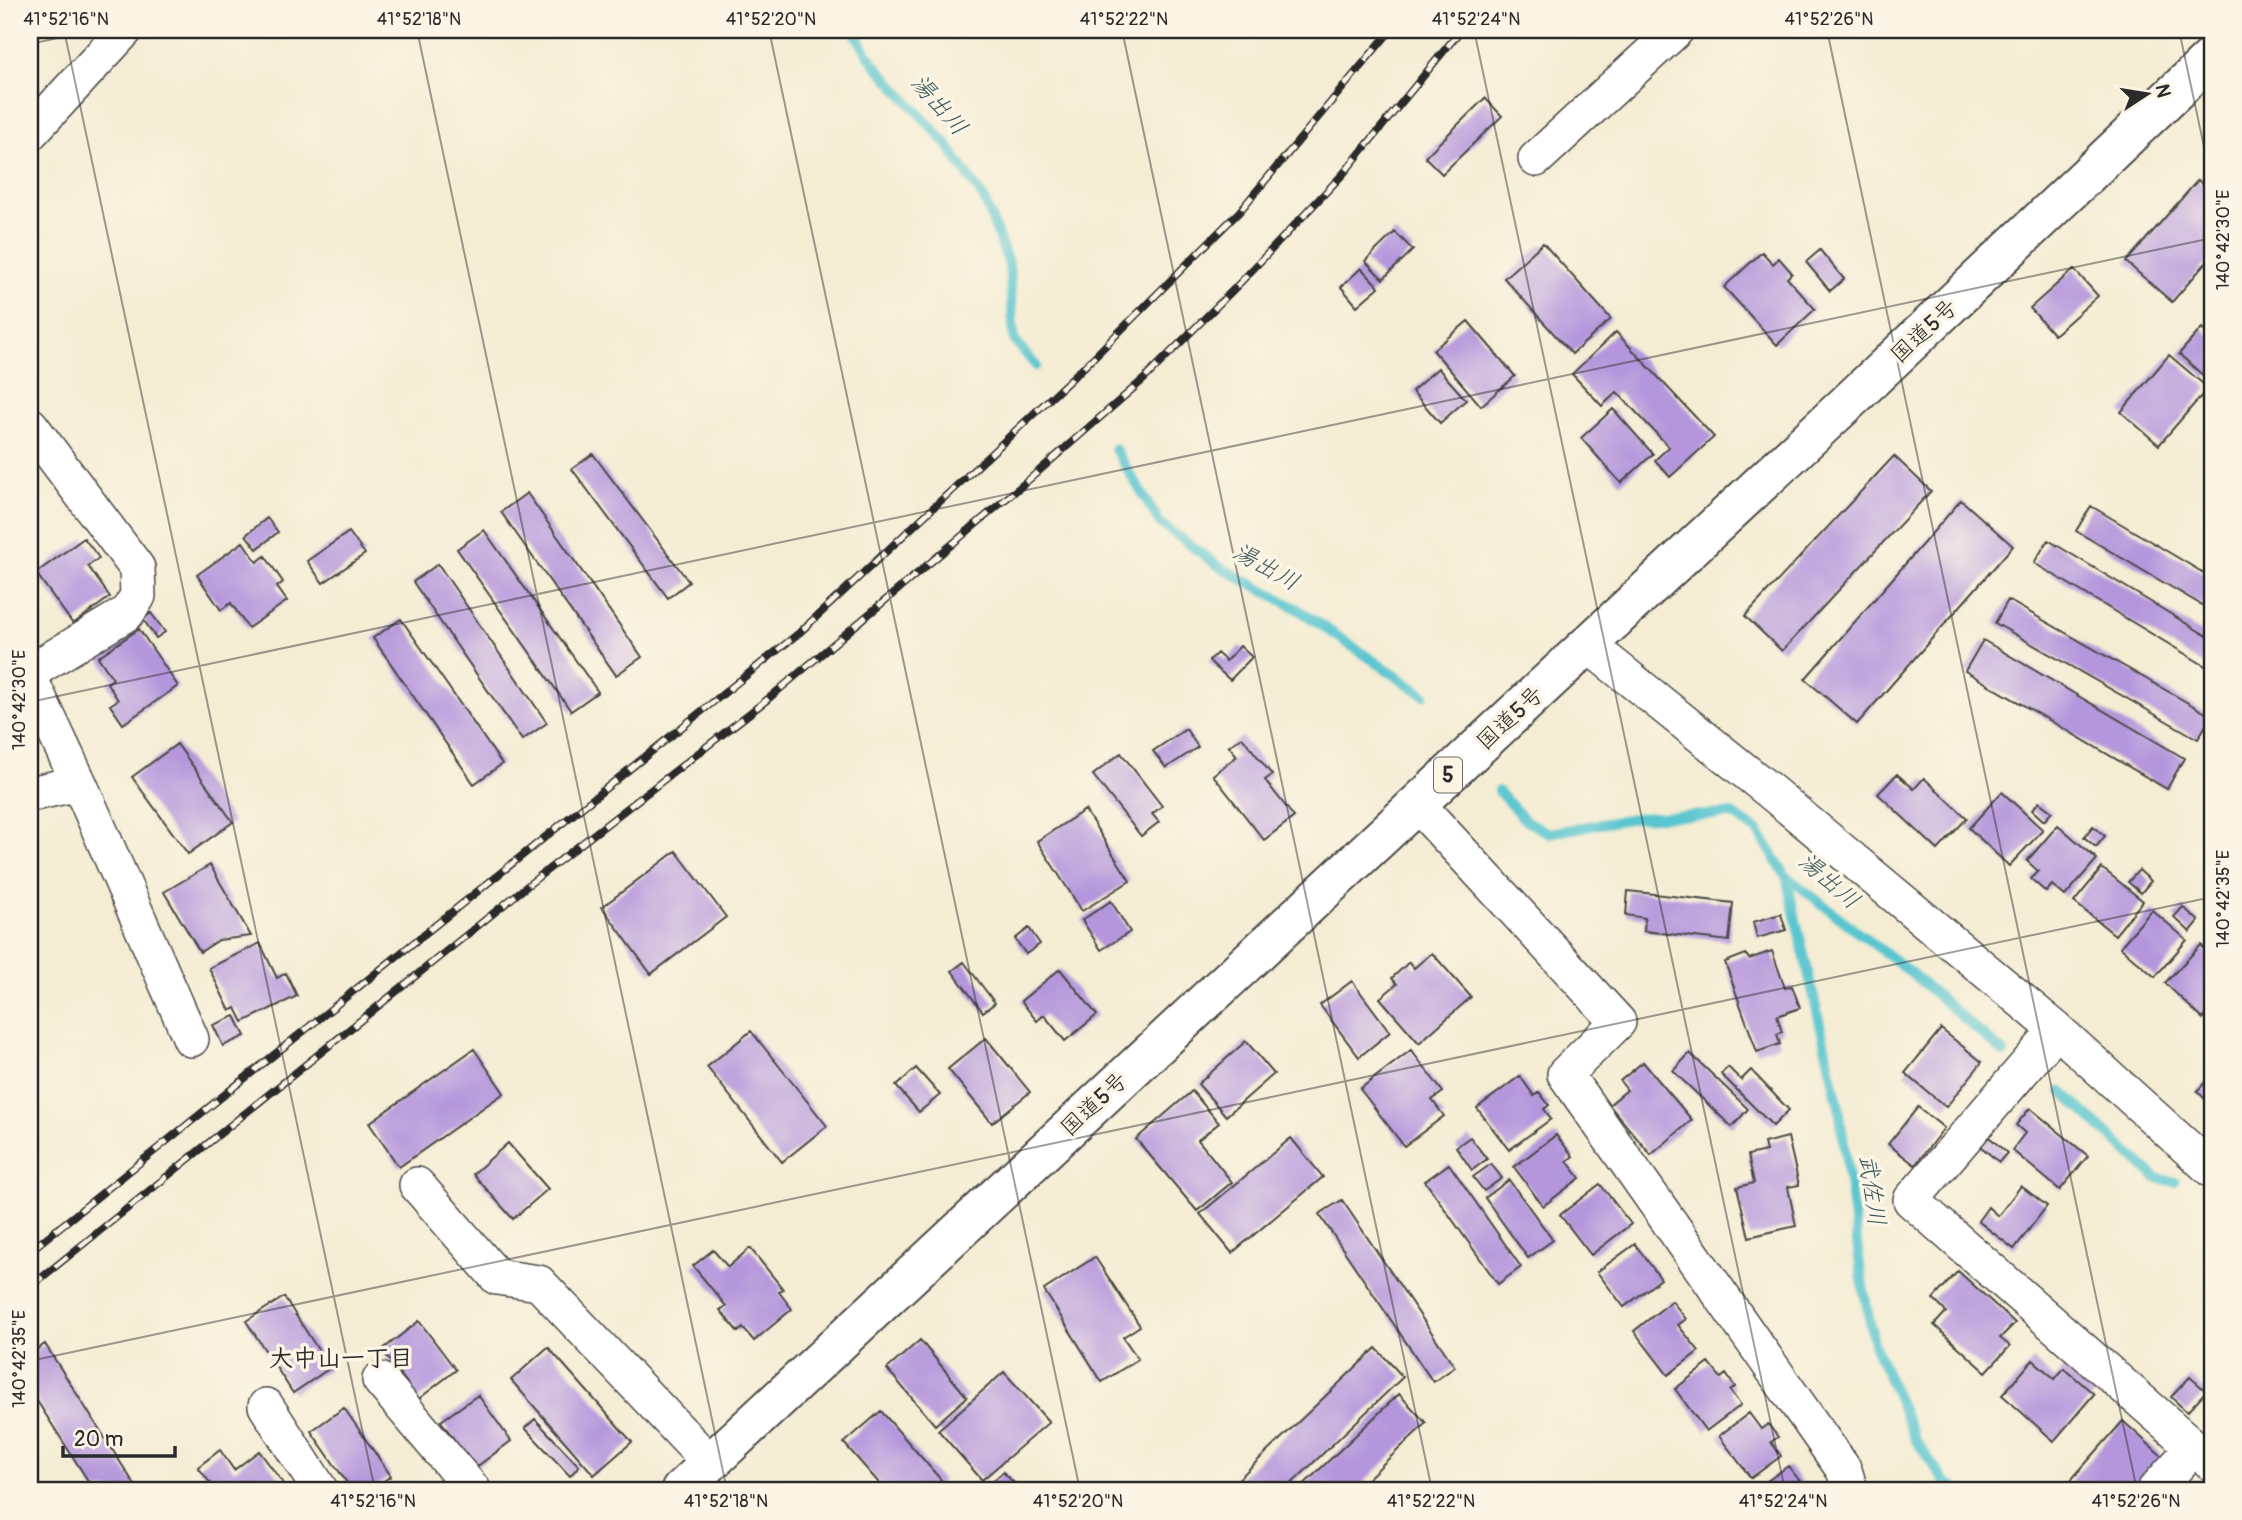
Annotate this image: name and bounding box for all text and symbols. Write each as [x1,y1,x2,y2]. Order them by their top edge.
text: 41°52'16"N [23,8,109,31]
text: 41°52'18"N [377,8,461,31]
text: 41°52'20"N [726,8,816,31]
text: 41°52'22"N [1080,8,1168,31]
text: 41°52'24"N [1432,8,1520,31]
text: 41°52'26"N [1785,8,1873,31]
north arrow [2112,60,2182,130]
water label: 湯出川 [904,68,974,142]
text: N [2150,82,2176,100]
text: 140°42'30"E [2212,190,2235,290]
street label: 国道5号 [1884,293,1964,369]
water label: 湯出川 [1227,537,1305,597]
text: 140°42'30"E [8,650,31,750]
street label: 国道5号 [1470,680,1550,756]
road number: 5 [1434,758,1462,792]
water label: 湯出川 [1792,846,1866,916]
text: 140°42'35"E [2212,850,2235,948]
street label: 国道5号 [1054,1066,1134,1142]
water label: 武佐川 [1853,1152,1891,1228]
text: 140°42'35"E [8,1310,31,1408]
district label: 大中山一丁目 [269,1344,413,1373]
scale bar [63,1415,175,1459]
text: 20 m [74,1426,123,1453]
text: 41°52'16"N [330,1490,416,1513]
text: 41°52'18"N [684,1490,768,1513]
text: 41°52'20"N [1033,1490,1123,1513]
text: 41°52'22"N [1387,1490,1475,1513]
text: 41°52'24"N [1739,1490,1827,1513]
text: 41°52'26"N [2092,1490,2180,1513]

